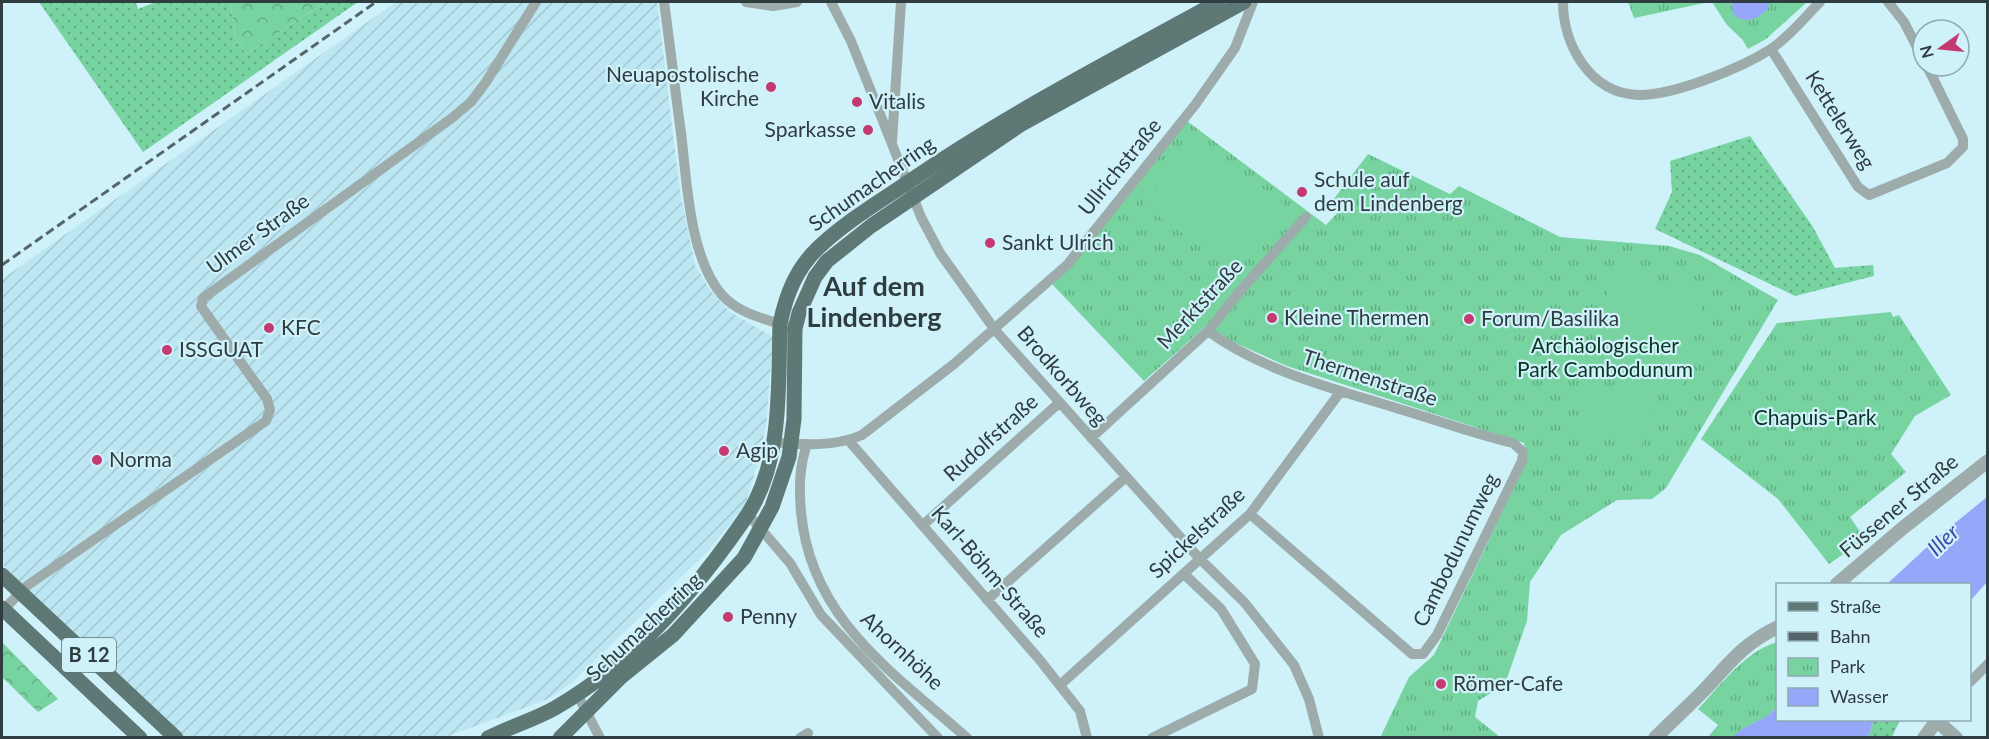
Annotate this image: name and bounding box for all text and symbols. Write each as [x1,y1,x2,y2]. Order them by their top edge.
north arrow [1911,18,1971,78]
text: N [1915,44,1937,60]
place label: Neuapostolische Kirche [606,61,759,110]
street label: Kettelerweg [1801,65,1881,173]
marker: Neuapostolische Kirche [764,80,778,94]
place label: Vitalis [869,88,925,113]
marker: Vitalis [850,95,864,109]
street label: Ullrichstraße [1072,113,1165,220]
place label: Sparkasse [765,116,856,141]
marker: Sparkasse [861,123,875,137]
street label: Schumacherring [803,130,939,236]
place label: Schule auf dem Lindenberg [1314,166,1463,215]
marker: Schule auf dem Lindenberg [1295,185,1309,199]
street label: Ulmer Straße [201,187,313,278]
place label: Sankt Ulrich [1002,229,1114,254]
marker: Sankt Ulrich [983,236,997,250]
street label: Merktstraße [1151,253,1247,353]
district label: Auf dem Lindenberg [807,269,942,333]
place label: Kleine Thermen [1284,304,1429,329]
place label: Forum/Basilika [1481,305,1619,330]
marker: Kleine Thermen [1265,311,1279,325]
marker: Forum/Basilika [1462,312,1476,326]
place label: KFC [281,314,321,339]
street label: Brodkorbweg [1013,320,1113,430]
marker: KFC [262,321,276,335]
park label: Archäologischer Park Cambodunum [1517,332,1693,381]
place label: ISSGUAT [179,336,264,361]
marker: ISSGUAT [160,343,174,357]
street label: Thermenstraße [1300,343,1441,410]
street label: Rudolfstraße [938,388,1042,486]
park label: Chapuis-Park [1754,404,1877,429]
place label: Agip [736,437,778,462]
marker: Agip [717,444,731,458]
place label: Norma [109,446,172,471]
street label: Füssener Straße [1834,448,1962,562]
marker: Norma [90,453,104,467]
street label: Cambodunumweg [1407,468,1503,630]
street label: Spickelstraße [1143,481,1249,583]
street label: Karl-Böhm-Straße [927,500,1055,642]
water label: Iller [1921,518,1964,561]
street label: Schumacherring [580,566,706,686]
legend [1776,583,1971,721]
text: Straße [1830,595,1881,617]
place label: Penny [740,603,797,628]
street label: Ahornhöhe [857,605,949,694]
marker: Penny [721,610,735,624]
text: Bahn [1830,625,1871,647]
road number: B 12 [62,638,116,672]
text: Park [1830,655,1866,677]
place label: Römer-Cafe [1453,670,1563,695]
marker: Römer-Cafe [1434,677,1448,691]
text: Wasser [1830,685,1889,707]

